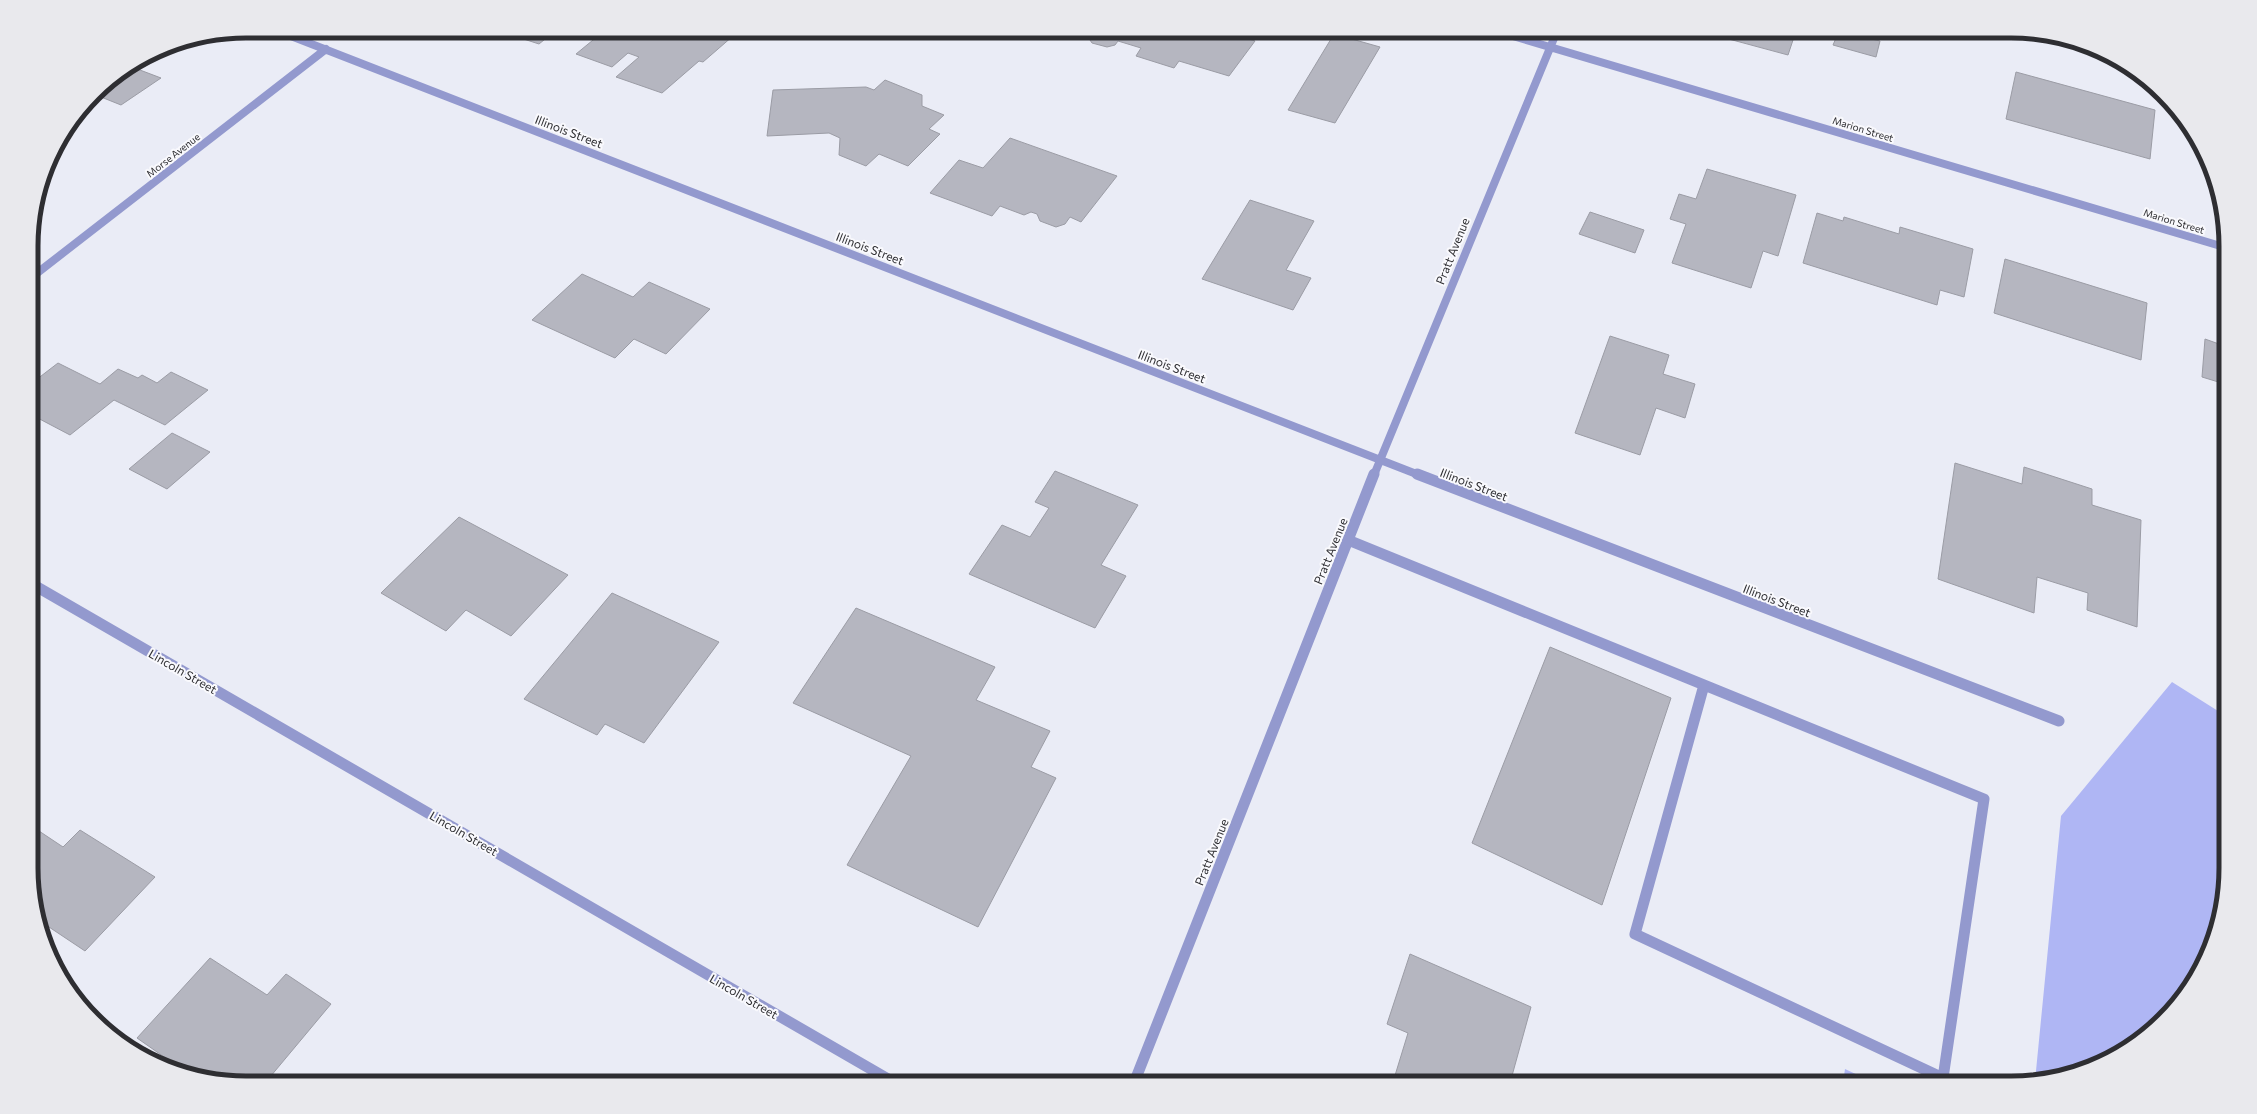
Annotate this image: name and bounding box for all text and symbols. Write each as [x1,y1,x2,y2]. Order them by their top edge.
street label: Illinois Street [533,112,605,150]
street label: Marion Street [1831,114,1895,144]
street label: Morse Avenue [144,130,202,180]
street label: Marion Street [2142,206,2206,236]
street label: Pratt Avenue [1432,216,1472,286]
street label: Illinois Street [834,229,906,267]
street label: Illinois Street [1136,347,1208,385]
street label: Illinois Street [1438,465,1510,503]
street label: Pratt Avenue [1310,516,1350,586]
street label: Illinois Street [1741,581,1813,619]
street label: Lincoln Street [147,646,220,696]
street label: Lincoln Street [428,808,501,858]
street label: Pratt Avenue [1191,817,1231,887]
street label: Lincoln Street [708,971,781,1021]

